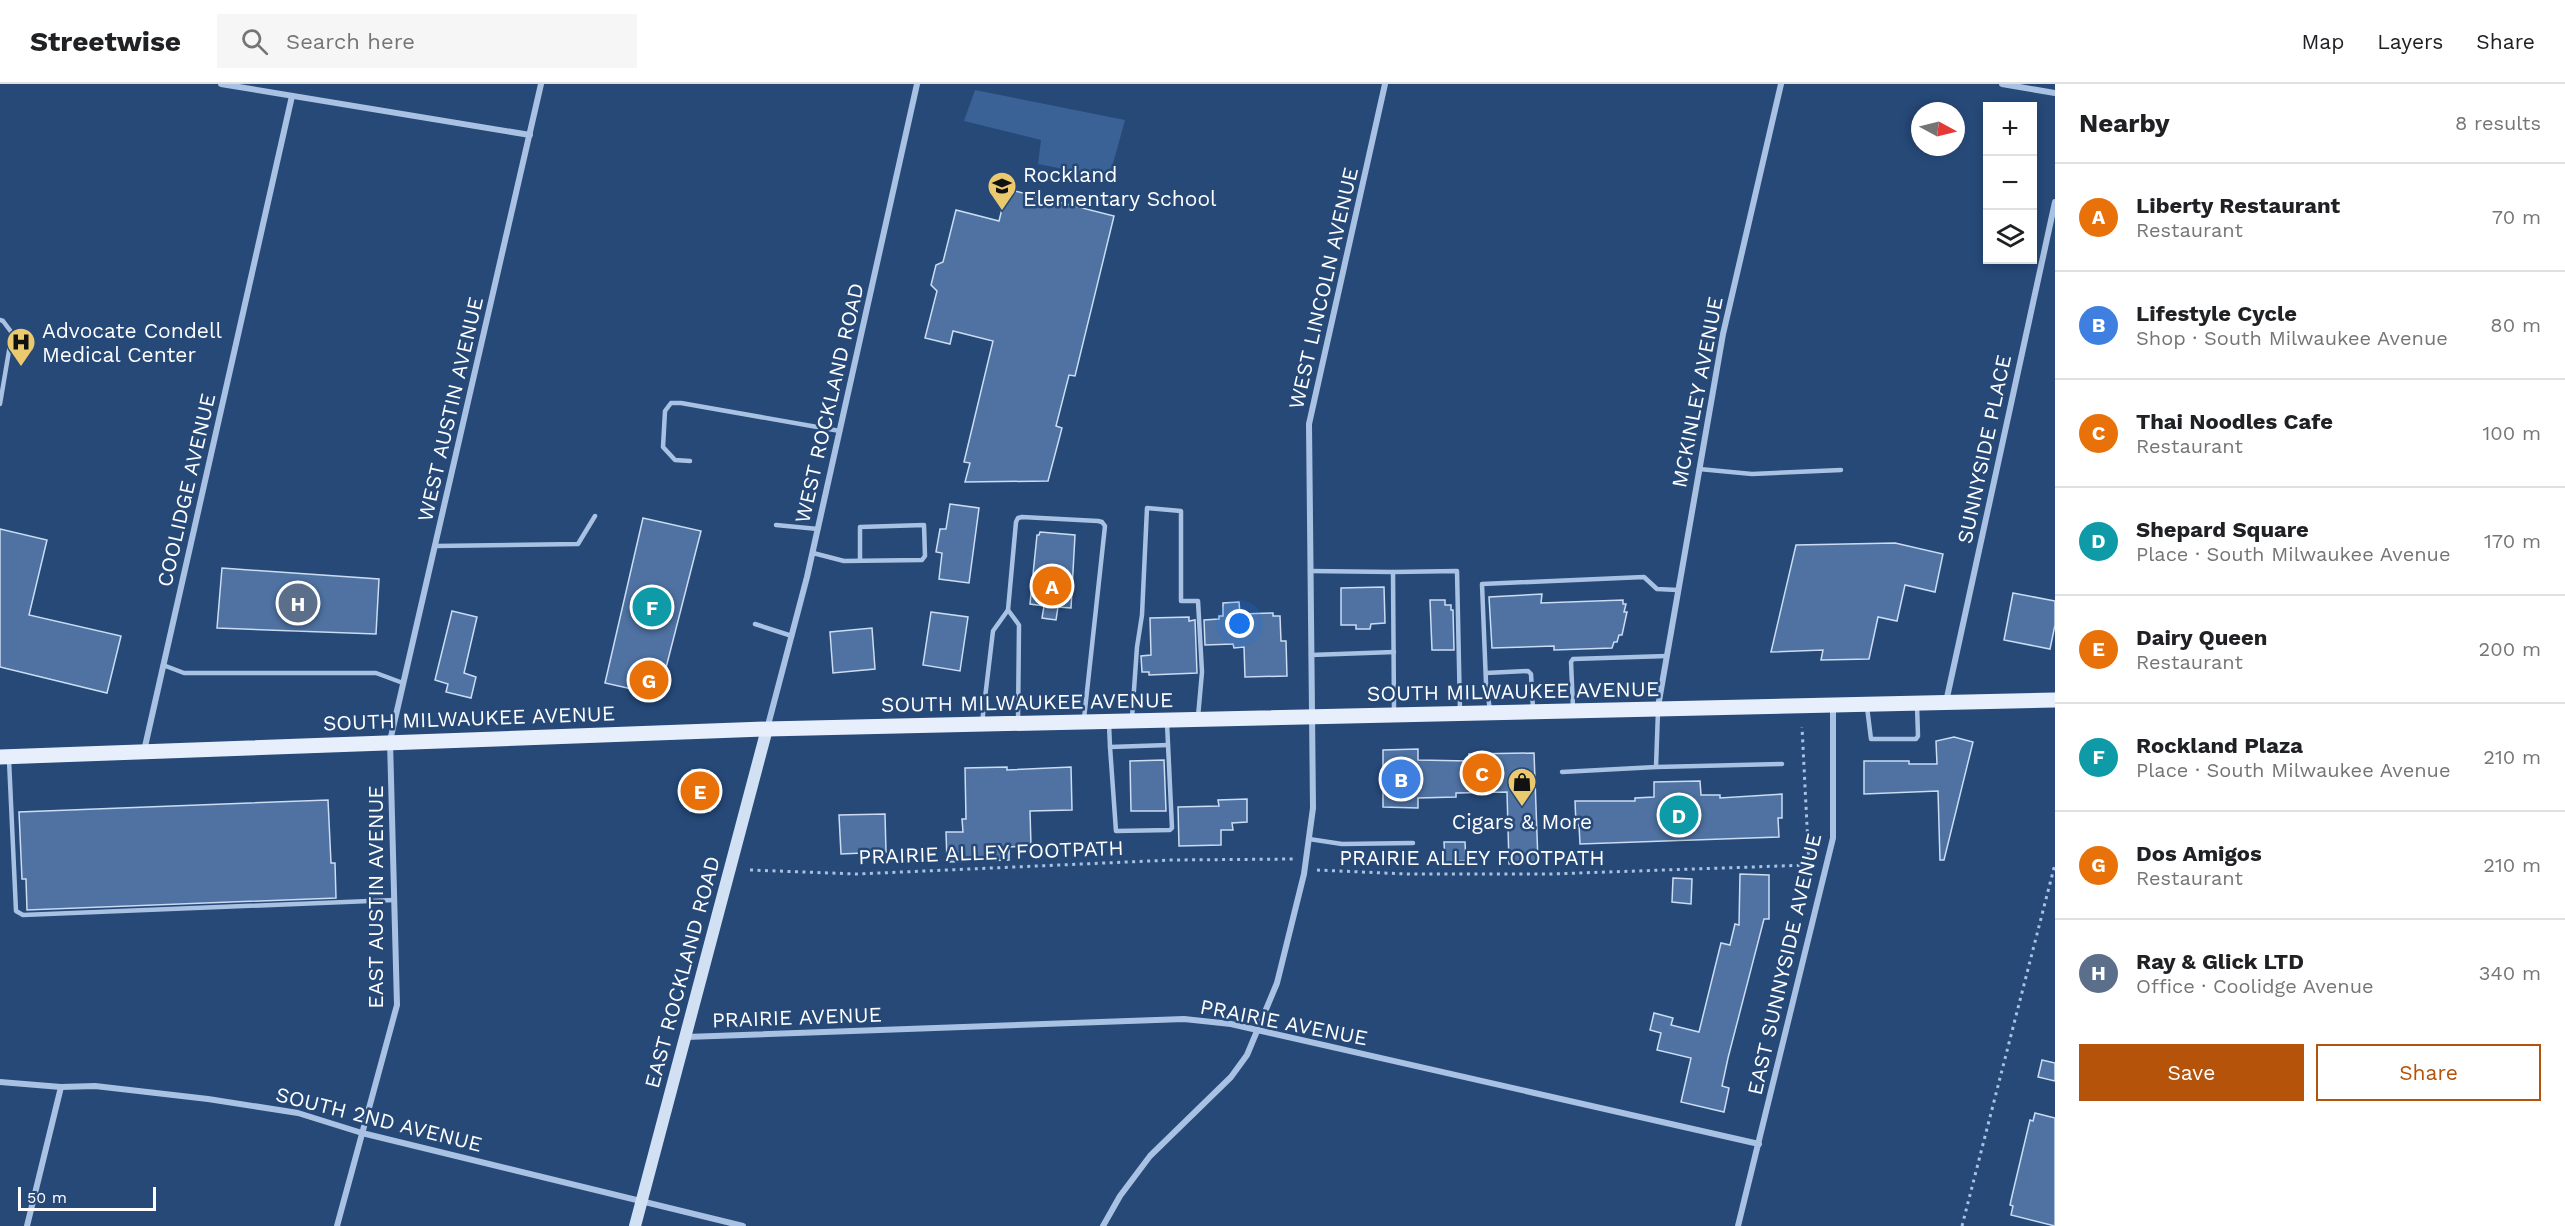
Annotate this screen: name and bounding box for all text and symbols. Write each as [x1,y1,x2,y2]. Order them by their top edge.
search box [217,14,637,68]
text: Streetwise [30,25,181,58]
icon: search [238,25,271,58]
text: Search here [286,29,415,54]
text: Map [2301,29,2344,54]
text: Layers [2377,29,2443,54]
text: Share [2476,29,2535,54]
north arrow [1911,102,1965,156]
map controls [1983,102,2037,264]
button: + [1983,102,2037,156]
text: Nearby [2079,108,2170,138]
text: 8 results [2455,111,2541,135]
button: − [1983,156,2037,210]
place label: Rockland Elementary School [1023,162,1217,211]
street label: WEST LINCOLN AVENUE [1283,165,1363,411]
school or university icon: Rockland Elementary School [986,170,1018,212]
text: Liberty Restaurant [2136,193,2340,218]
text: A [2092,205,2105,229]
text: 70 m [2492,205,2541,229]
button: layers [1983,210,2037,264]
text: Restaurant [2136,218,2243,242]
street label: WEST ROCKLAND ROAD [789,281,869,525]
street label: WEST AUSTIN AVENUE [412,294,488,524]
street label: MCKINLEY AVENUE [1666,294,1728,490]
text: Lifestyle Cycle [2136,301,2297,326]
text: B [2092,313,2105,337]
text: 80 m [2490,313,2541,337]
place label: Advocate Condell Medical Center [42,318,222,367]
hospital icon: Advocate Condell Medical Center [5,326,37,368]
text: Shop · South Milwaukee Avenue [2136,326,2448,350]
street label: SUNNYSIDE PLACE [1952,352,2016,546]
street label: COOLIDGE AVENUE [152,391,220,589]
text: Thai Noodles Cafe [2136,409,2333,434]
text: C [2092,421,2105,445]
text: 100 m [2482,421,2541,445]
text: Restaurant [2136,434,2243,458]
text: Shepard Square [2136,517,2309,542]
text: D [2091,529,2106,553]
text: 170 m [2484,529,2541,553]
text: Place · South Milwaukee Avenue [2136,542,2450,566]
pin: A [1032,564,1072,608]
pin: H [278,580,318,626]
pin: F [632,584,672,630]
your location [1225,609,1254,638]
text: Dairy Queen [2136,625,2267,650]
text: E [2092,637,2105,661]
text: 200 m [2479,637,2541,661]
text: Restaurant [2136,650,2243,674]
pin: G [630,658,668,702]
street label: SOUTH MILWAUKEE AVENUE [1367,676,1659,706]
street label: SOUTH MILWAUKEE AVENUE [881,687,1173,717]
street label: SOUTH MILWAUKEE AVENUE [322,700,616,736]
text: Rockland Plaza [2136,733,2303,758]
text: F [2092,745,2105,769]
text: 210 m [2483,745,2541,769]
pin: C [1462,750,1502,796]
pin: B [1382,756,1420,802]
text: Place · South Milwaukee Avenue [2136,758,2450,782]
shop icon: Cigars & More [1506,766,1538,808]
pin: E [680,768,720,814]
street label: EAST AUSTIN AVENUE [363,785,388,1009]
pin: D [1660,792,1698,838]
place label: Cigars & More [1452,809,1592,834]
street label: EAST SUNNYSIDE AVENUE [1742,831,1826,1097]
street label: PRAIRIE ALLEY FOOTPATH [858,835,1124,869]
text: Dos Amigos [2136,841,2262,866]
street label: PRAIRIE ALLEY FOOTPATH [1339,845,1605,870]
street label: EAST ROCKLAND ROAD [639,853,725,1091]
text: G [2091,853,2106,877]
text: 210 m [2483,853,2541,877]
text: Restaurant [2136,866,2243,890]
text: Ray & Glick LTD [2136,949,2304,974]
text: H [2091,961,2106,985]
text: 340 m [2479,961,2541,985]
text: Office · Coolidge Avenue [2136,974,2374,998]
street label: PRAIRIE AVENUE [1198,994,1370,1050]
street label: PRAIRIE AVENUE [712,1002,882,1032]
button: Save [2079,1044,2304,1101]
button: Share [2316,1044,2541,1101]
street label: SOUTH 2ND AVENUE [273,1081,485,1157]
scale bar [18,1184,156,1212]
text: 50 m [27,1188,67,1207]

